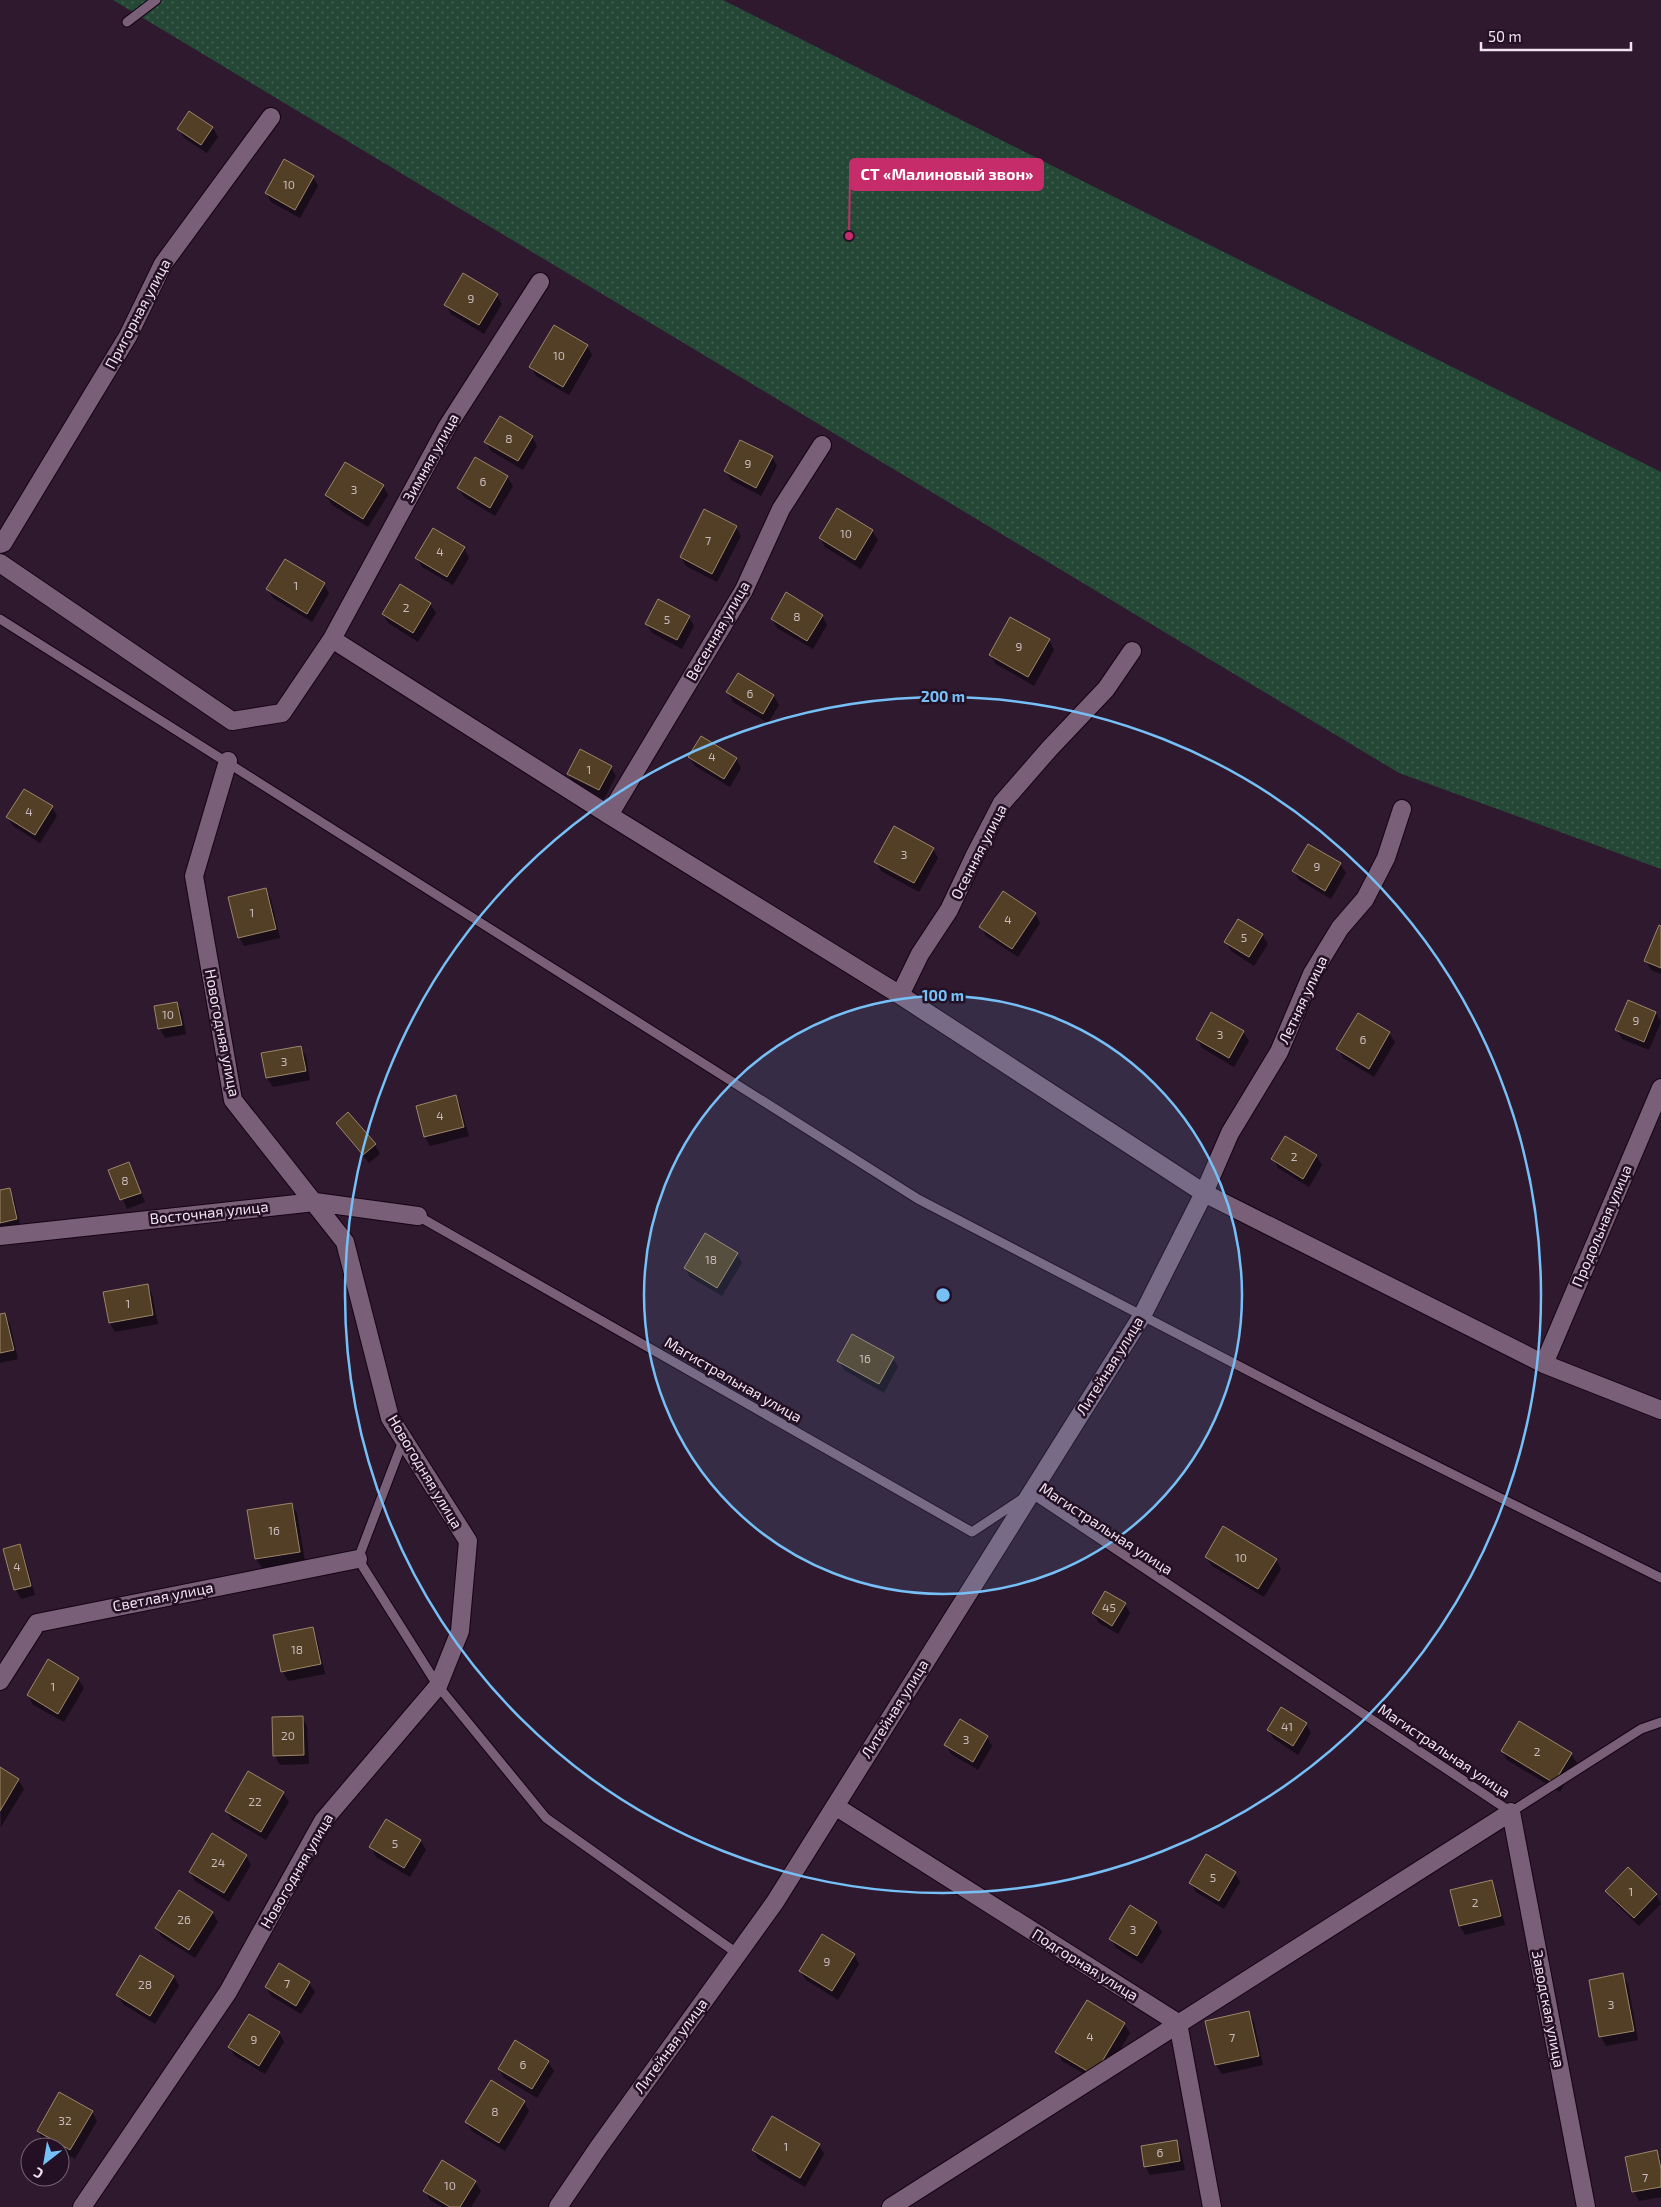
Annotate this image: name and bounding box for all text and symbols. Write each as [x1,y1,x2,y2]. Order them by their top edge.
scale bar [1481,20,1631,52]
text: 50 m [1488,27,1522,45]
callout: СТ «Малиновый звон» [850,159,1043,190]
text: СТ «Малиновый звон» [861,164,1033,183]
house number: 10 [283,177,295,191]
street label: Пригорная улица [101,255,175,372]
house number: 9 [468,291,475,305]
house number: 10 [553,348,565,362]
street label: Зимняя улица [398,410,463,505]
house number: 8 [505,431,513,445]
house number: 9 [745,456,752,470]
house number: 6 [480,474,487,488]
house number: 3 [351,482,357,496]
house number: 10 [840,526,852,540]
house number: 7 [705,533,711,547]
house number: 4 [436,544,444,558]
house number: 1 [294,578,298,592]
street label: Весенняя улица [681,578,754,684]
house number: 2 [403,600,410,614]
house number: 8 [793,609,801,623]
house number: 5 [664,612,670,626]
house number: 9 [1016,639,1023,653]
house number: 6 [747,686,754,700]
text: 200 m [921,687,965,705]
house number: 4 [708,749,716,763]
house number: 1 [587,762,591,776]
street label: Осенняя улица [946,801,1011,903]
house number: 4 [25,804,33,818]
house number: 3 [901,847,907,861]
house number: 9 [1314,859,1321,873]
house number: 1 [250,905,254,919]
house number: 4 [1004,912,1012,926]
house number: 5 [1241,930,1247,944]
street label: Летняя улица [1274,953,1331,1047]
street label: Новогодняя улица [201,967,244,1098]
text: 100 m [922,986,964,1004]
house number: 10 [162,1007,174,1021]
house number: 9 [1633,1013,1640,1027]
house number: 3 [1217,1027,1223,1041]
house number: 6 [1360,1032,1367,1046]
house number: 3 [281,1054,287,1068]
house number: 4 [436,1108,444,1122]
house number: 2 [1291,1149,1298,1163]
street label: Продольная улица [1567,1162,1636,1290]
house number: 8 [121,1173,129,1187]
street label: Восточная улица [149,1197,269,1228]
house number: 18 [705,1252,717,1266]
centre of rings [934,1286,952,1304]
house number: 1 [126,1296,130,1310]
street label: Литейная улица [1072,1313,1148,1419]
street label: Магистральная улица [661,1332,805,1427]
house number: 16 [859,1351,871,1365]
street label: Новогодняя улица [384,1411,467,1532]
street label: Магистральная улица [1036,1478,1177,1579]
house number: 16 [268,1523,280,1537]
house number: 10 [1235,1550,1247,1564]
house number: 4 [13,1559,21,1573]
street label: Светлая улица [111,1577,215,1616]
house number: 45 [1102,1600,1116,1614]
house number: 18 [291,1642,303,1656]
street label: Литейная улица [857,1656,933,1762]
house number: 1 [51,1679,55,1693]
street label: Магистральная улица [1375,1699,1514,1802]
house number: 41 [1281,1719,1293,1733]
house number: 20 [281,1728,295,1742]
house number: 3 [963,1732,969,1746]
house number: 2 [1534,1744,1541,1758]
house number: 22 [248,1794,262,1808]
street label: Новогодняя улица [256,1810,337,1932]
house number: 5 [392,1836,398,1850]
house number: 24 [211,1855,225,1869]
house number: 5 [1210,1870,1216,1884]
house number: 1 [1629,1884,1633,1898]
house number: 2 [1472,1895,1479,1909]
house number: 26 [177,1912,191,1926]
house number: 3 [1130,1922,1136,1936]
street label: Подгорная улица [1029,1924,1142,2005]
street label: Заводская улица [1528,1949,1569,2069]
house number: 9 [824,1954,831,1968]
house number: 7 [284,1976,290,1990]
house number: 28 [138,1977,152,1991]
street label: Литейная улица [630,1994,712,2097]
house number: 3 [1608,1997,1614,2011]
house number: 4 [1086,2029,1094,2043]
house number: 7 [1229,2030,1235,2044]
house number: 9 [251,2032,258,2046]
house number: 6 [520,2057,527,2071]
house number: 8 [491,2104,499,2118]
house number: 32 [58,2113,72,2127]
north arrow [20,2137,70,2187]
house number: 1 [784,2139,788,2153]
house number: 6 [1157,2145,1164,2159]
text: С [30,2164,46,2183]
house number: 7 [1642,2170,1648,2184]
house number: 10 [444,2178,456,2192]

